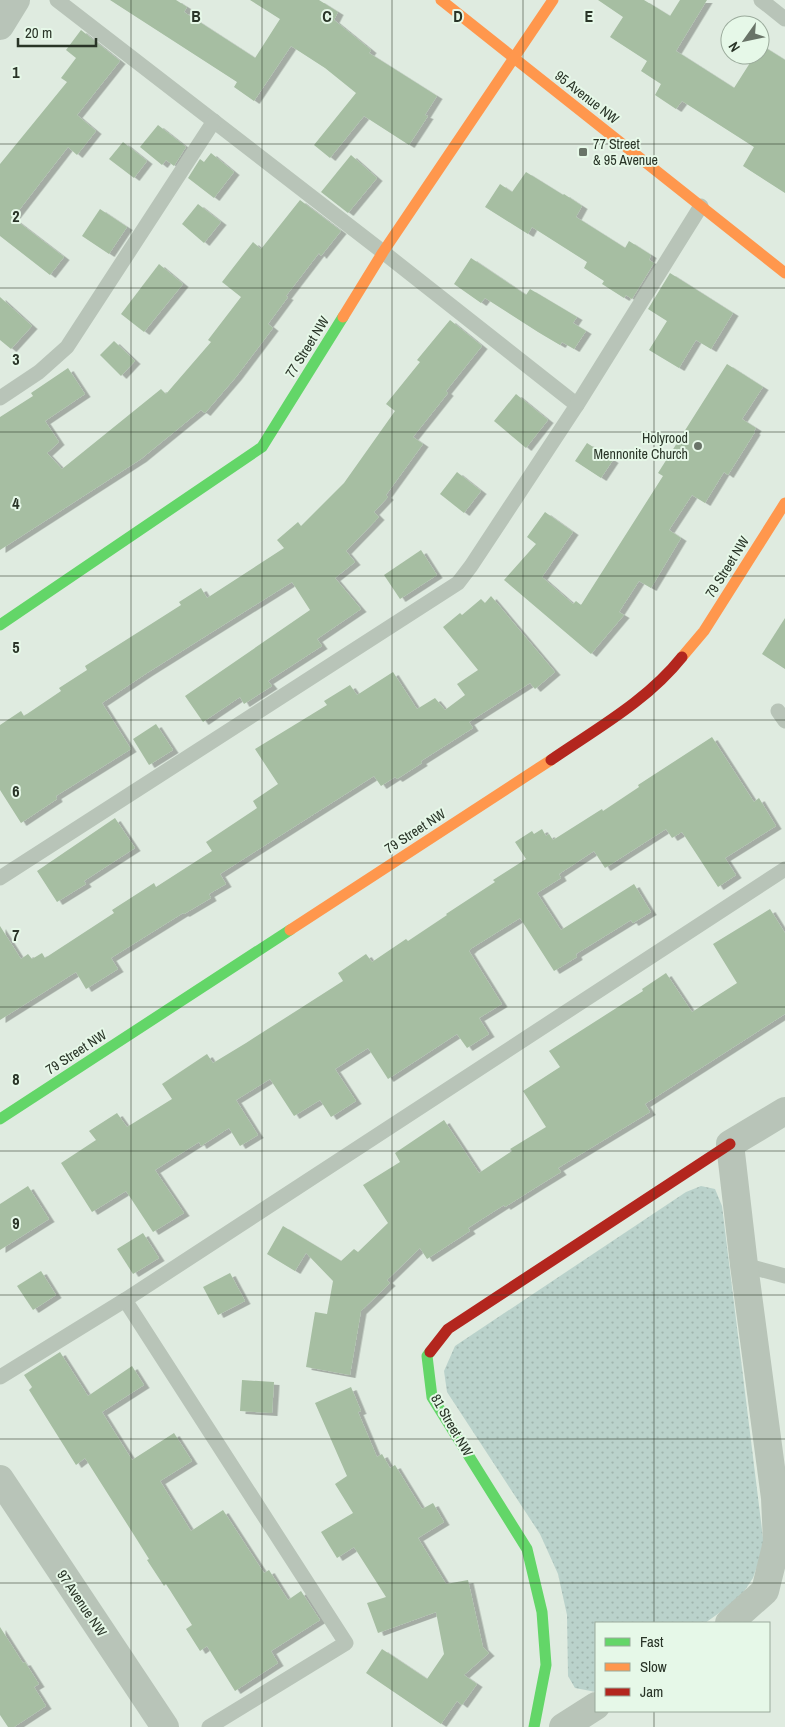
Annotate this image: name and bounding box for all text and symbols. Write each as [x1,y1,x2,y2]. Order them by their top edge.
text: B [191,5,201,27]
text: C [322,5,332,27]
text: D [453,5,463,27]
text: E [585,5,594,27]
scale bar [18,15,95,47]
north arrow [720,15,770,65]
text: 20 m [25,22,52,43]
text: N [724,39,744,55]
text: 1 [12,61,20,83]
street label: 95 Avenue NW [551,66,623,128]
place label: 77 Street & 95 Avenue [593,135,658,169]
marker: 77 Street & 95 Avenue [577,146,589,158]
text: 2 [12,205,20,227]
street label: 77 Street NW [281,313,333,381]
text: 3 [12,348,20,370]
place label: Holyrood Mennonite Church [594,429,688,463]
marker: Holyrood Mennonite Church [692,440,704,452]
text: 4 [12,492,20,514]
street label: 79 Street NW [701,533,753,601]
text: 5 [12,636,20,658]
text: 6 [12,780,20,802]
street label: 79 Street NW [381,805,449,857]
text: 7 [12,924,20,946]
street label: 79 Street NW [42,1026,110,1078]
text: 8 [12,1068,20,1090]
text: 9 [12,1212,20,1234]
street label: 81 Street NW [427,1391,477,1459]
street label: 97 Avenue NW [53,1566,111,1640]
legend [595,1622,770,1712]
text: Fast [640,1631,664,1652]
text: Slow [640,1656,667,1677]
text: Jam [640,1681,663,1702]

